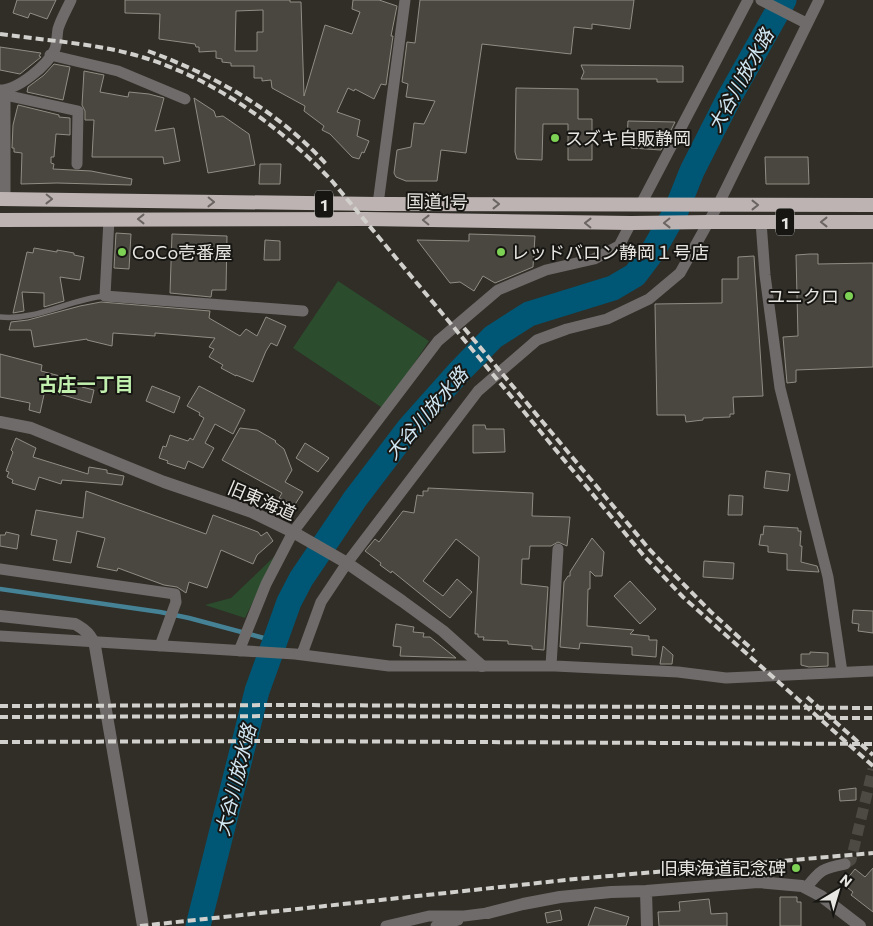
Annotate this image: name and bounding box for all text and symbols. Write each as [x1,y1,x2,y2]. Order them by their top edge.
water label: 大谷川放水路 [702,23,779,135]
place label: スズキ自販静岡 [565,127,691,149]
marker: スズキ自販静岡 [549,132,561,144]
street label: 国道1号 [406,189,468,213]
road number: 1 [315,190,333,218]
one-way arrow [45,194,53,205]
one-way arrow [208,197,215,207]
one-way arrow [492,199,500,209]
one-way arrow [752,200,759,210]
road number: 1 [776,208,794,236]
one-way arrow [137,214,144,224]
one-way arrow [422,215,430,225]
one-way arrow [820,217,828,227]
one-way arrow [584,218,592,228]
one-way arrow [663,218,670,228]
place label: CoCo壱番屋 [132,241,232,263]
place label: レッドバロン静岡１号店 [511,241,709,263]
marker: CoCo壱番屋 [116,246,128,258]
marker: レッドバロン静岡１号店 [495,246,507,258]
place label: ユニクロ [767,285,839,307]
marker: ユニクロ [843,290,855,302]
water label: 大谷川放水路 [380,361,473,464]
district label: 古庄一丁目 [38,372,134,395]
street label: 旧東海道 [225,476,299,524]
water label: 大谷川放水路 [210,720,260,838]
place label: 旧東海道記念碑 [660,857,786,879]
marker: 旧東海道記念碑 [790,862,802,874]
north arrow [813,866,863,916]
text: N [837,870,856,890]

